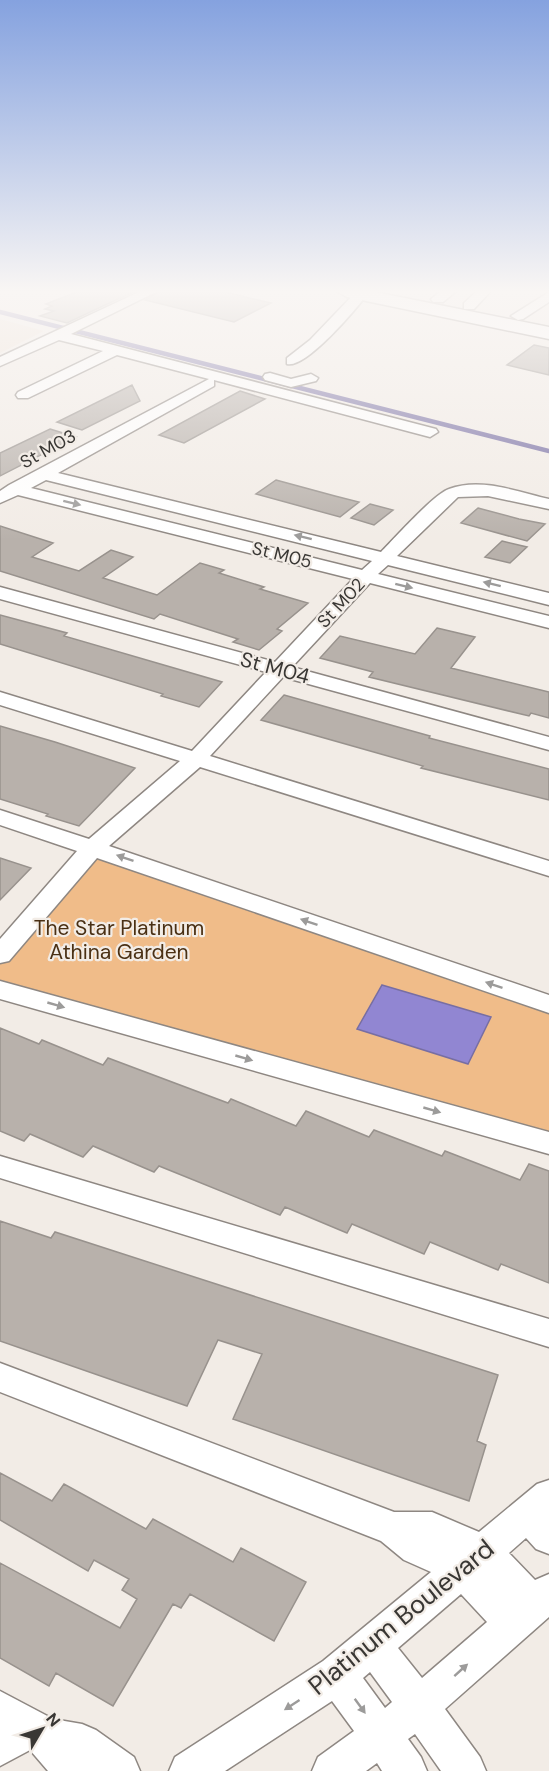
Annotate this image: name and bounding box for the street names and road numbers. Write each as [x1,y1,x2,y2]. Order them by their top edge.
street label: St M03 [16,424,80,474]
street label: St M05 [250,536,314,574]
street label: St M02 [312,573,370,633]
street label: St M04 [237,645,313,691]
street label: Platinum Boulevard [301,1532,501,1702]

